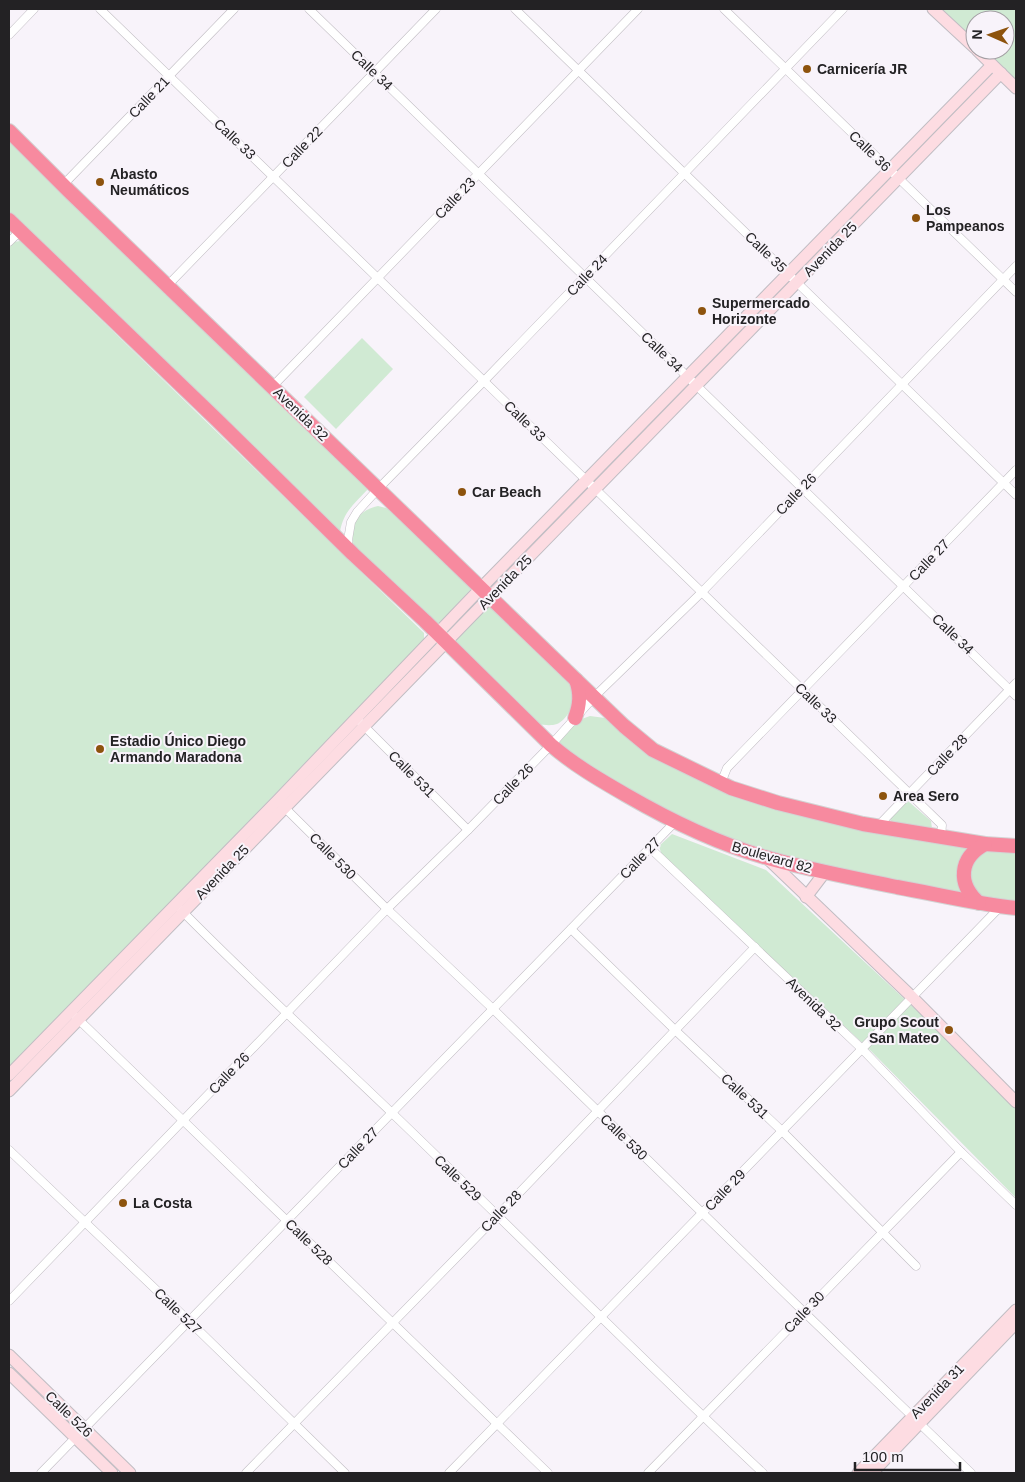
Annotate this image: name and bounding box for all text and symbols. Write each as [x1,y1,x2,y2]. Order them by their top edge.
north arrow [965,10,1015,60]
text: N [969,29,985,40]
street label: Calle 34 [348,46,396,94]
place label: Carnicería JR [817,61,907,77]
marker: Carnicería JR [801,63,813,75]
street label: Calle 21 [125,73,173,121]
street label: Calle 33 [211,115,259,163]
street label: Calle 22 [278,123,326,171]
street label: Calle 36 [846,127,894,175]
place label: Abasto Neumáticos [110,166,190,198]
street label: Calle 23 [431,174,479,222]
marker: Abasto Neumáticos [94,176,106,188]
place label: Los Pampeanos [926,202,1005,234]
marker: Los Pampeanos [910,212,922,224]
street label: Avenida 25 [800,218,860,280]
street label: Calle 35 [742,228,790,276]
street label: Calle 24 [563,251,611,299]
place label: Supermercado Horizonte [712,295,810,327]
marker: Supermercado Horizonte [696,305,708,317]
street label: Calle 34 [638,328,686,376]
street label: Avenida 32 [270,384,332,444]
street label: Calle 33 [501,397,549,445]
street label: Calle 26 [772,470,820,518]
place label: Car Beach [472,484,541,500]
marker: Car Beach [456,486,468,498]
street label: Calle 27 [905,536,953,584]
street label: Avenida 25 [475,551,535,613]
street label: Calle 34 [929,610,977,658]
street label: Calle 33 [792,679,840,727]
street label: Calle 28 [923,731,971,779]
place label: Estadio Único Diego Armando Maradona [110,732,246,765]
marker: Estadio Único Diego Armando Maradona [94,743,106,755]
street label: Calle 531 [385,747,439,801]
street label: Calle 26 [489,760,537,808]
place label: Area Sero [893,788,959,804]
marker: Area Sero [877,790,889,802]
street label: Calle 530 [306,829,360,883]
street label: Calle 27 [616,834,664,882]
street label: Boulevard 82 [730,838,814,876]
street label: Avenida 25 [192,841,252,903]
street label: Avenida 32 [783,974,845,1034]
place label: Grupo Scout San Mateo [854,1014,939,1046]
marker: Grupo Scout San Mateo [943,1024,955,1036]
street label: Calle 26 [205,1049,253,1097]
street label: Calle 531 [718,1070,772,1122]
street label: Calle 530 [597,1111,651,1163]
street label: Calle 27 [334,1124,382,1172]
street label: Calle 529 [431,1152,485,1204]
street label: Calle 29 [701,1166,749,1214]
street label: Calle 28 [477,1187,525,1235]
place label: La Costa [133,1195,192,1211]
marker: La Costa [117,1197,129,1209]
street label: Calle 528 [282,1216,336,1268]
street label: Calle 527 [151,1285,205,1337]
street label: Calle 30 [780,1288,828,1336]
street label: Avenida 31 [907,1360,967,1422]
street label: Calle 526 [42,1388,96,1440]
scale bar [855,1440,960,1472]
text: 100 m [862,1448,904,1465]

